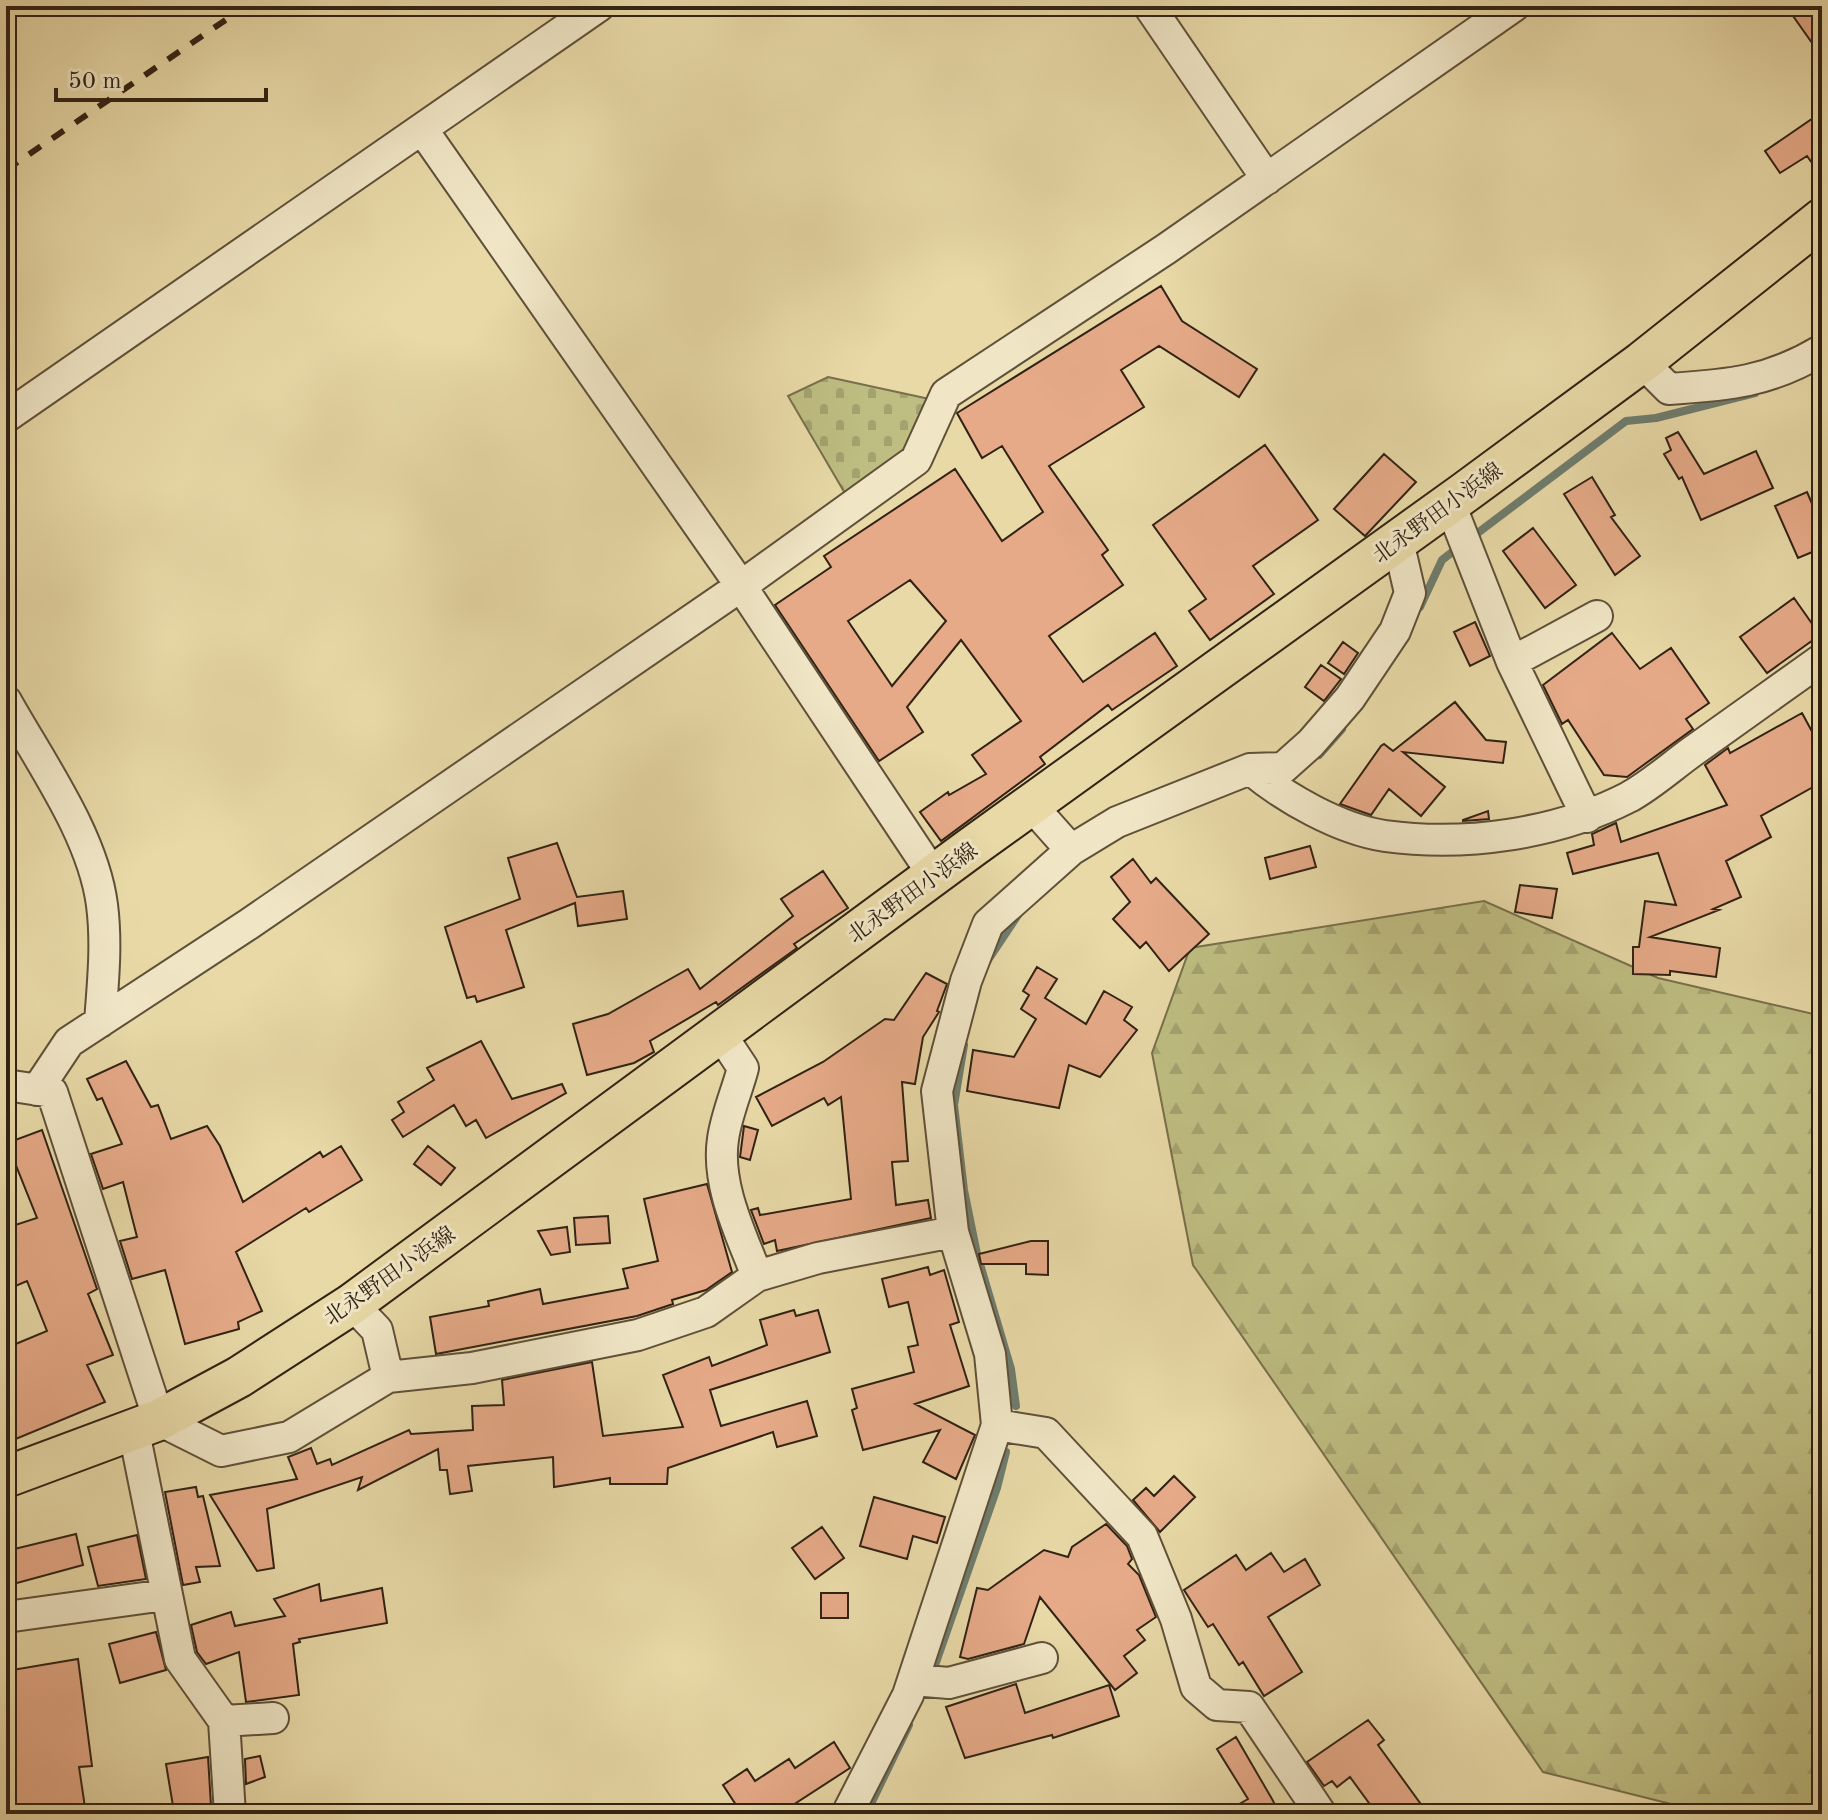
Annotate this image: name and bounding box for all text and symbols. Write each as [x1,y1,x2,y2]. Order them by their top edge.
scale bar [56,52,266,102]
text: 50 m [68,70,122,94]
street label: 北永野田小浜線 [1368,458,1507,568]
street label: 北永野田小浜線 [843,838,982,948]
street label: 北永野田小浜線 [320,1222,460,1330]

